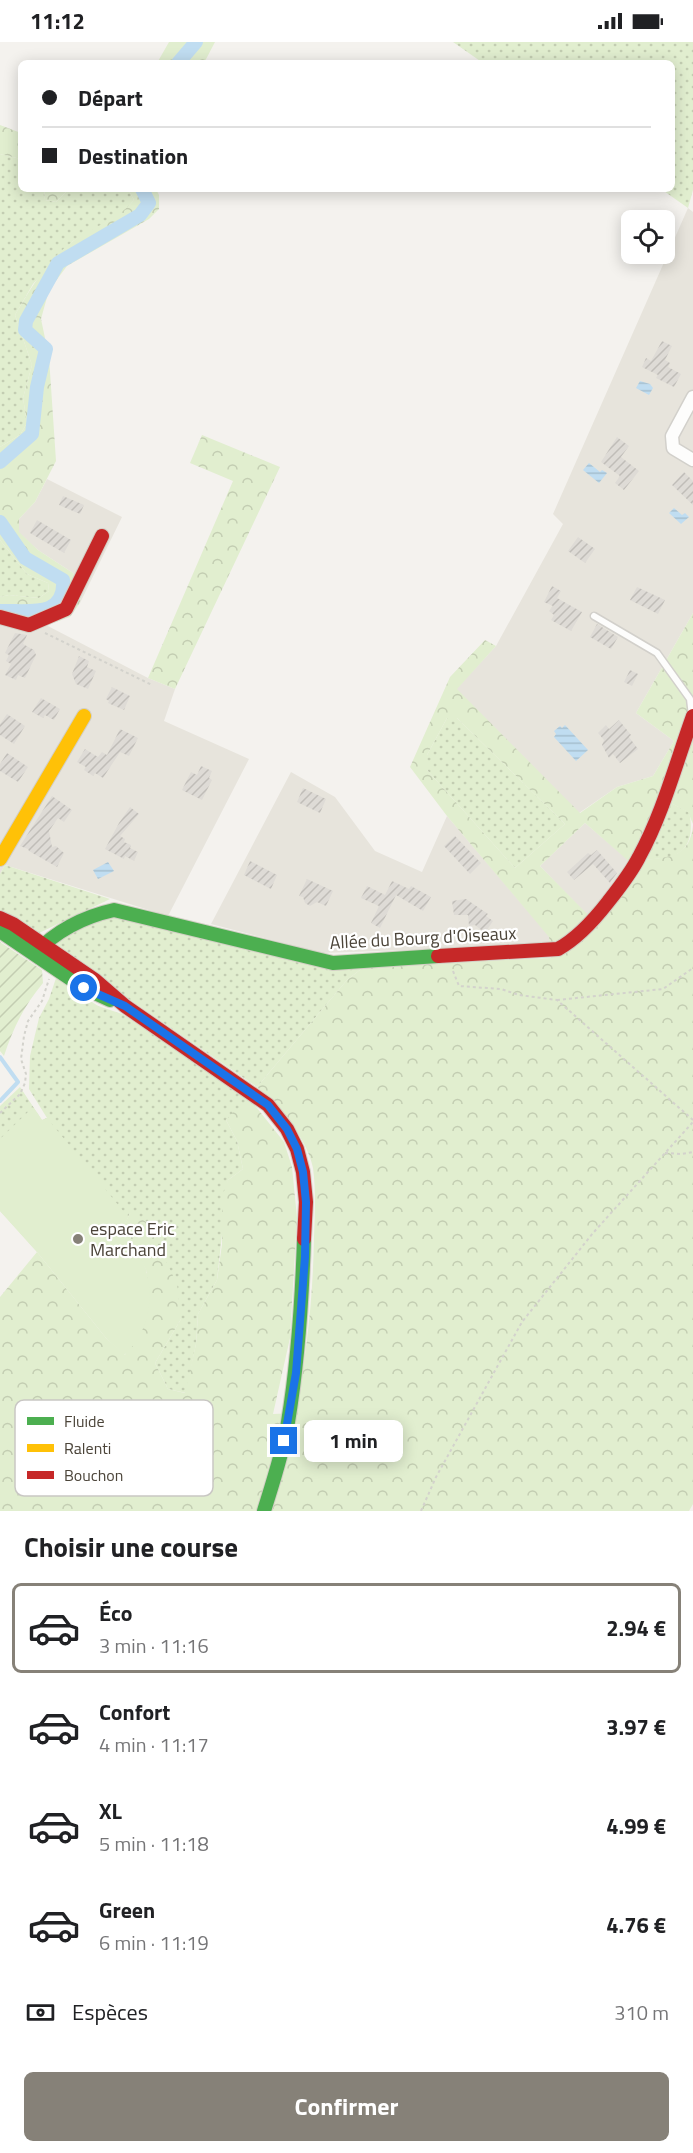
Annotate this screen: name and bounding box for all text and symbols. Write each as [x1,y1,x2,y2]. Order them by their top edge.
text: 11:12 [30,4,85,38]
text: Départ [78,81,143,115]
text: Destination [78,139,188,173]
map controls [621,210,675,264]
button: locate [621,210,675,264]
street label: Allée du Bourg d'Oiseaux [329,919,517,956]
route start [70,974,97,1001]
place label: espace Eric Marchand [90,1215,175,1263]
marker: espace Eric Marchand [71,1232,85,1246]
legend [15,1400,213,1496]
text: Fluide [64,1409,105,1433]
callout: 1 min [305,1420,404,1462]
text: 1 min [329,1425,378,1456]
route end [270,1427,297,1454]
text: Ralenti [64,1436,111,1460]
text: Bouchon [64,1463,123,1487]
text: Choisir une course [24,1526,238,1567]
text: Éco [99,1596,132,1630]
icon: car [27,1601,81,1655]
text: 2.94 € [606,1611,666,1645]
text: 3 min · 11:16 [99,1630,209,1661]
text: Confort [99,1695,170,1729]
icon: car [27,1700,81,1754]
text: 3.97 € [606,1710,666,1744]
text: 4 min · 11:17 [99,1729,209,1760]
text: XL [99,1794,122,1828]
icon: car [27,1799,81,1853]
text: 4.99 € [606,1809,666,1843]
text: 5 min · 11:18 [99,1828,209,1859]
text: Green [99,1893,155,1927]
icon: car [27,1898,81,1952]
text: 4.76 € [606,1908,666,1942]
text: 6 min · 11:19 [99,1927,209,1958]
text: Espèces [72,1995,148,2029]
icon: cash [24,1996,57,2029]
text: 310 m [614,1997,669,2028]
button: Confirmer [24,2072,669,2141]

